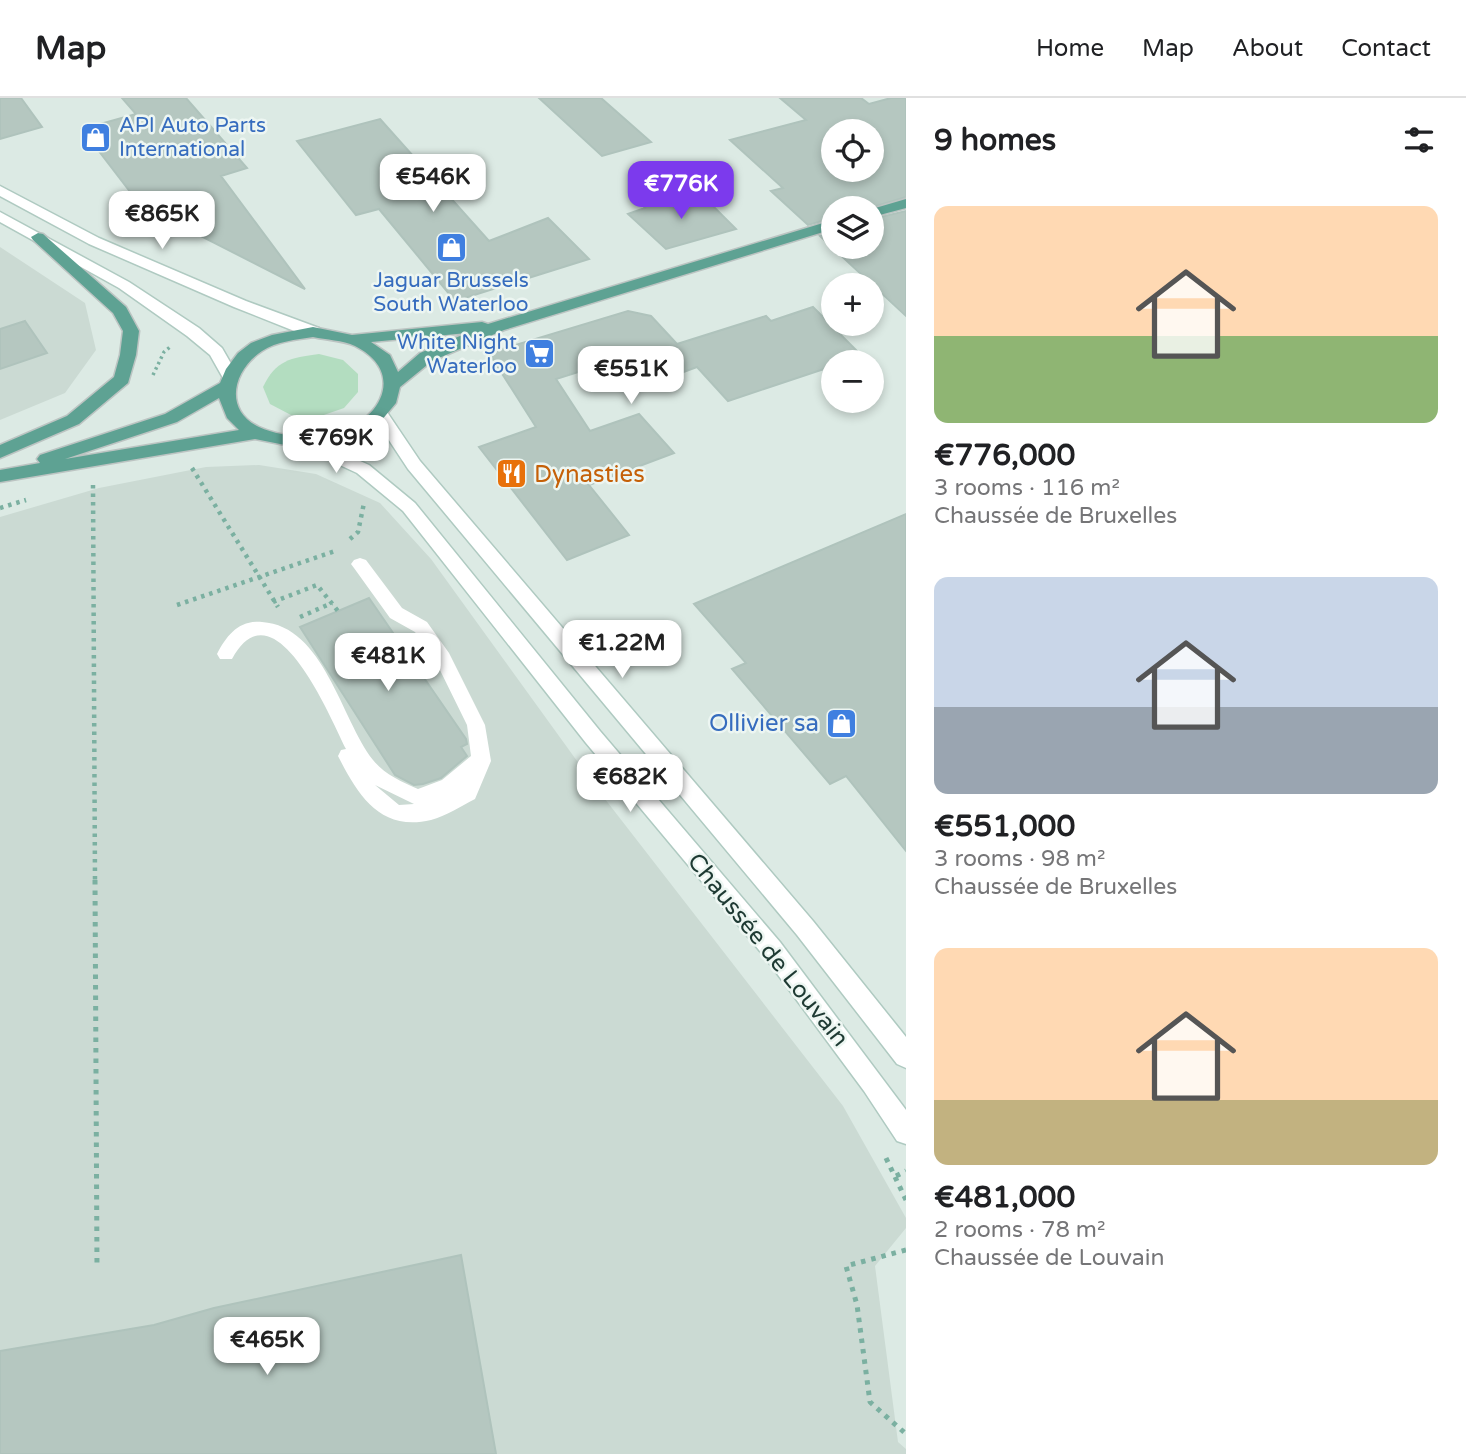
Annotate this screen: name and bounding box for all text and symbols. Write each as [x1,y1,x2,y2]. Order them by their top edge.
text: Map [35,29,106,68]
text: Home [1036,34,1104,63]
text: Map [1142,34,1194,63]
text: About [1232,34,1303,63]
text: Contact [1341,34,1431,63]
place label: API Auto Parts International [119,113,266,162]
map controls [821,119,884,413]
button: locate [821,119,884,182]
shop icon: API Auto Parts International [79,120,113,154]
icon: filters [1400,121,1438,159]
text: 9 homes [934,122,1056,159]
pin: €546K [384,155,482,214]
pin: €776K [632,162,730,221]
text: €546K [396,163,470,191]
text: €776K [644,170,718,198]
pin: €865K [113,192,211,251]
button: layers [821,196,884,259]
text: €865K [125,200,199,228]
shop icon: Jaguar Brussels South Waterloo [434,231,468,265]
icon: home [1123,251,1249,377]
place label: Jaguar Brussels South Waterloo [373,268,529,317]
button: + [821,273,884,336]
place label: White Night Waterloo [397,330,517,379]
supermarket icon: White Night Waterloo [523,337,557,371]
pin: €551K [582,346,680,406]
button: − [821,350,884,413]
text: €551K [594,355,668,383]
pin: €769K [287,416,385,475]
text: €769K [299,424,373,452]
text: €776,000 [934,437,1075,474]
restaurant icon: Dynasties [494,457,528,491]
place label: Dynasties [534,460,645,489]
text: 3 rooms · 116 m² [934,474,1120,502]
text: Chaussée de Bruxelles [934,502,1177,530]
pin: €1.22M [565,620,679,680]
icon: home [1123,622,1249,748]
text: €1.22M [578,629,666,657]
pin: €481K [339,634,437,693]
text: €481K [351,642,425,670]
shop icon: Ollivier sa [825,706,859,740]
place label: Ollivier sa [709,709,819,738]
pin: €682K [581,754,679,814]
text: €682K [593,763,667,791]
text: €551,000 [934,808,1075,845]
text: 3 rooms · 98 m² [934,845,1105,873]
street label: Chaussée de Louvain [681,847,855,1053]
text: Chaussée de Bruxelles [934,873,1177,901]
icon: home [1123,993,1249,1119]
text: €481,000 [934,1179,1075,1216]
text: 2 rooms · 78 m² [934,1216,1105,1244]
text: Chaussée de Louvain [934,1244,1164,1272]
pin: €465K [218,1318,316,1377]
text: €465K [230,1326,304,1354]

